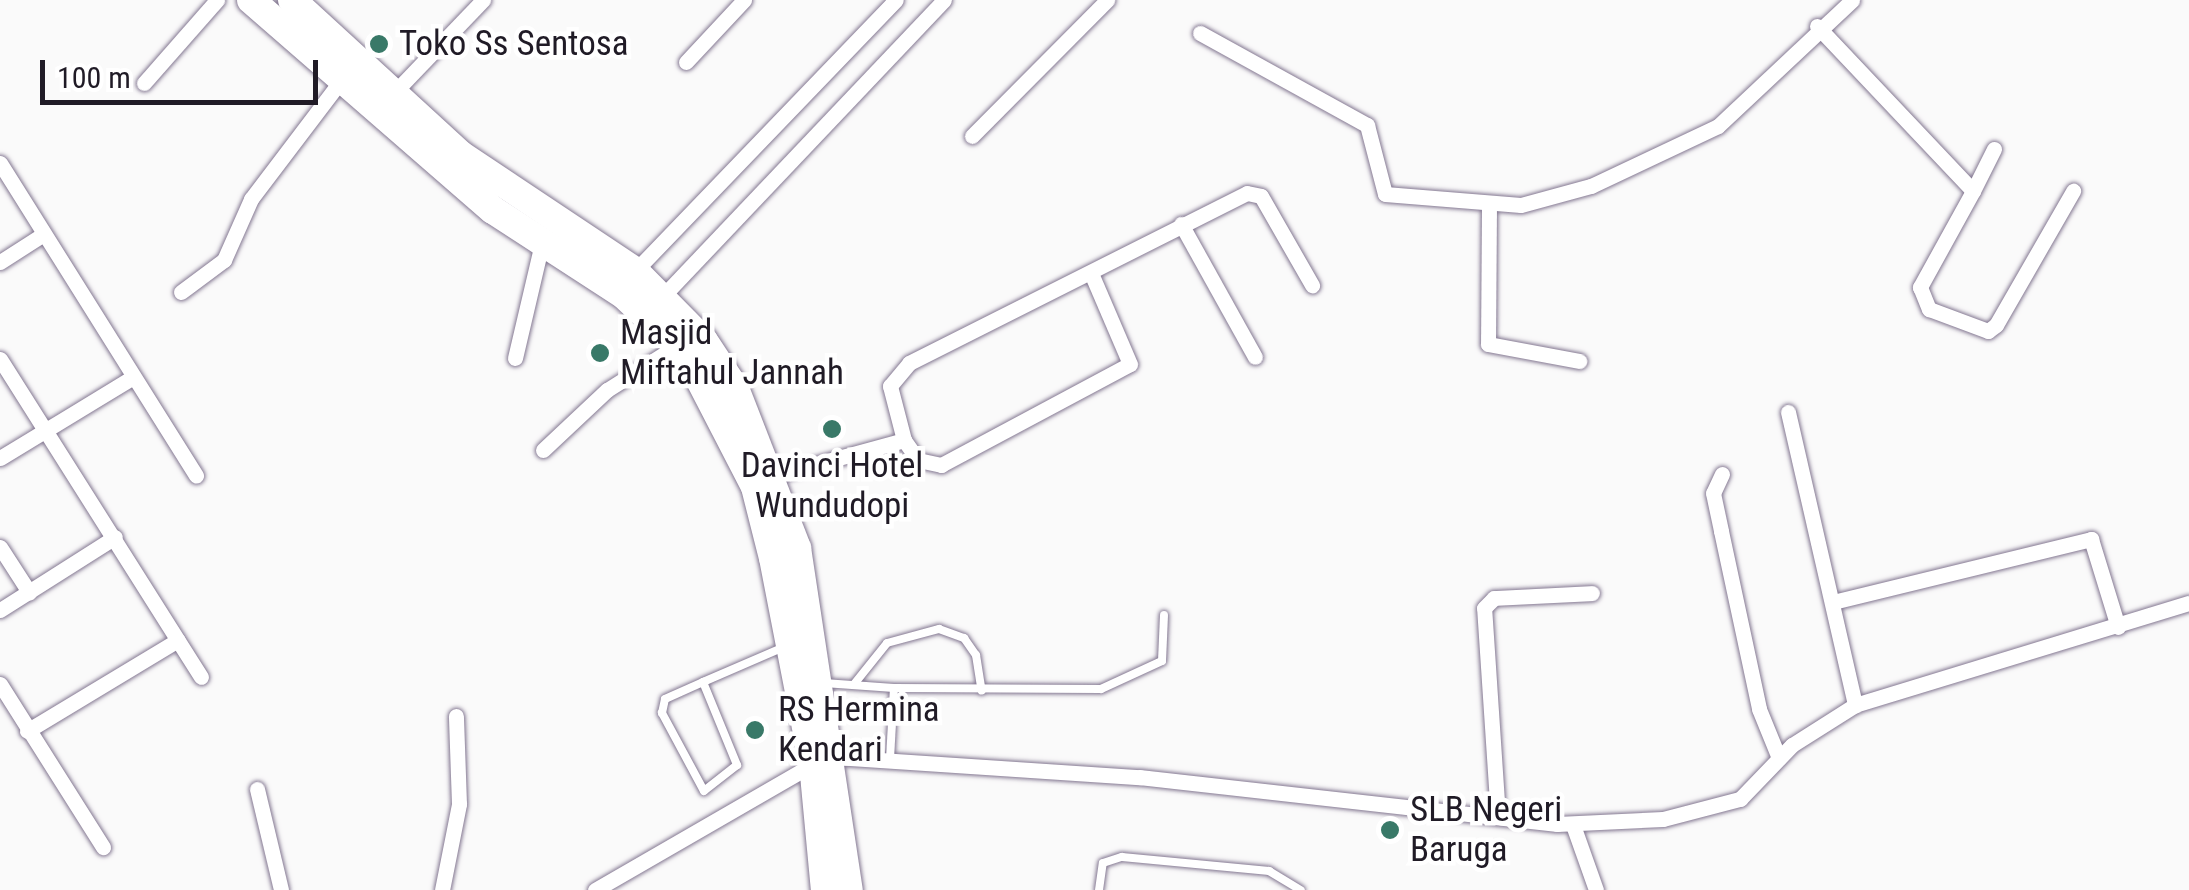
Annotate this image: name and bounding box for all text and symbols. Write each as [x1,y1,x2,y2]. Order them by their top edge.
place label: Toko Ss Sentosa [399,23,628,65]
marker: Toko Ss Sentosa [368,33,390,55]
scale bar [45,40,322,102]
text: 100 m [57,60,131,95]
place label: Masjid Miftahul Jannah [620,312,844,394]
marker: Masjid Miftahul Jannah [589,342,611,364]
marker: Davinci Hotel Wundudopi [821,418,843,440]
place label: Davinci Hotel Wundudopi [741,445,923,527]
place label: RS Hermina Kendari [778,689,940,771]
marker: RS Hermina Kendari [742,717,768,743]
place label: SLB Negeri Baruga [1410,789,1562,871]
marker: SLB Negeri Baruga [1379,819,1401,841]

